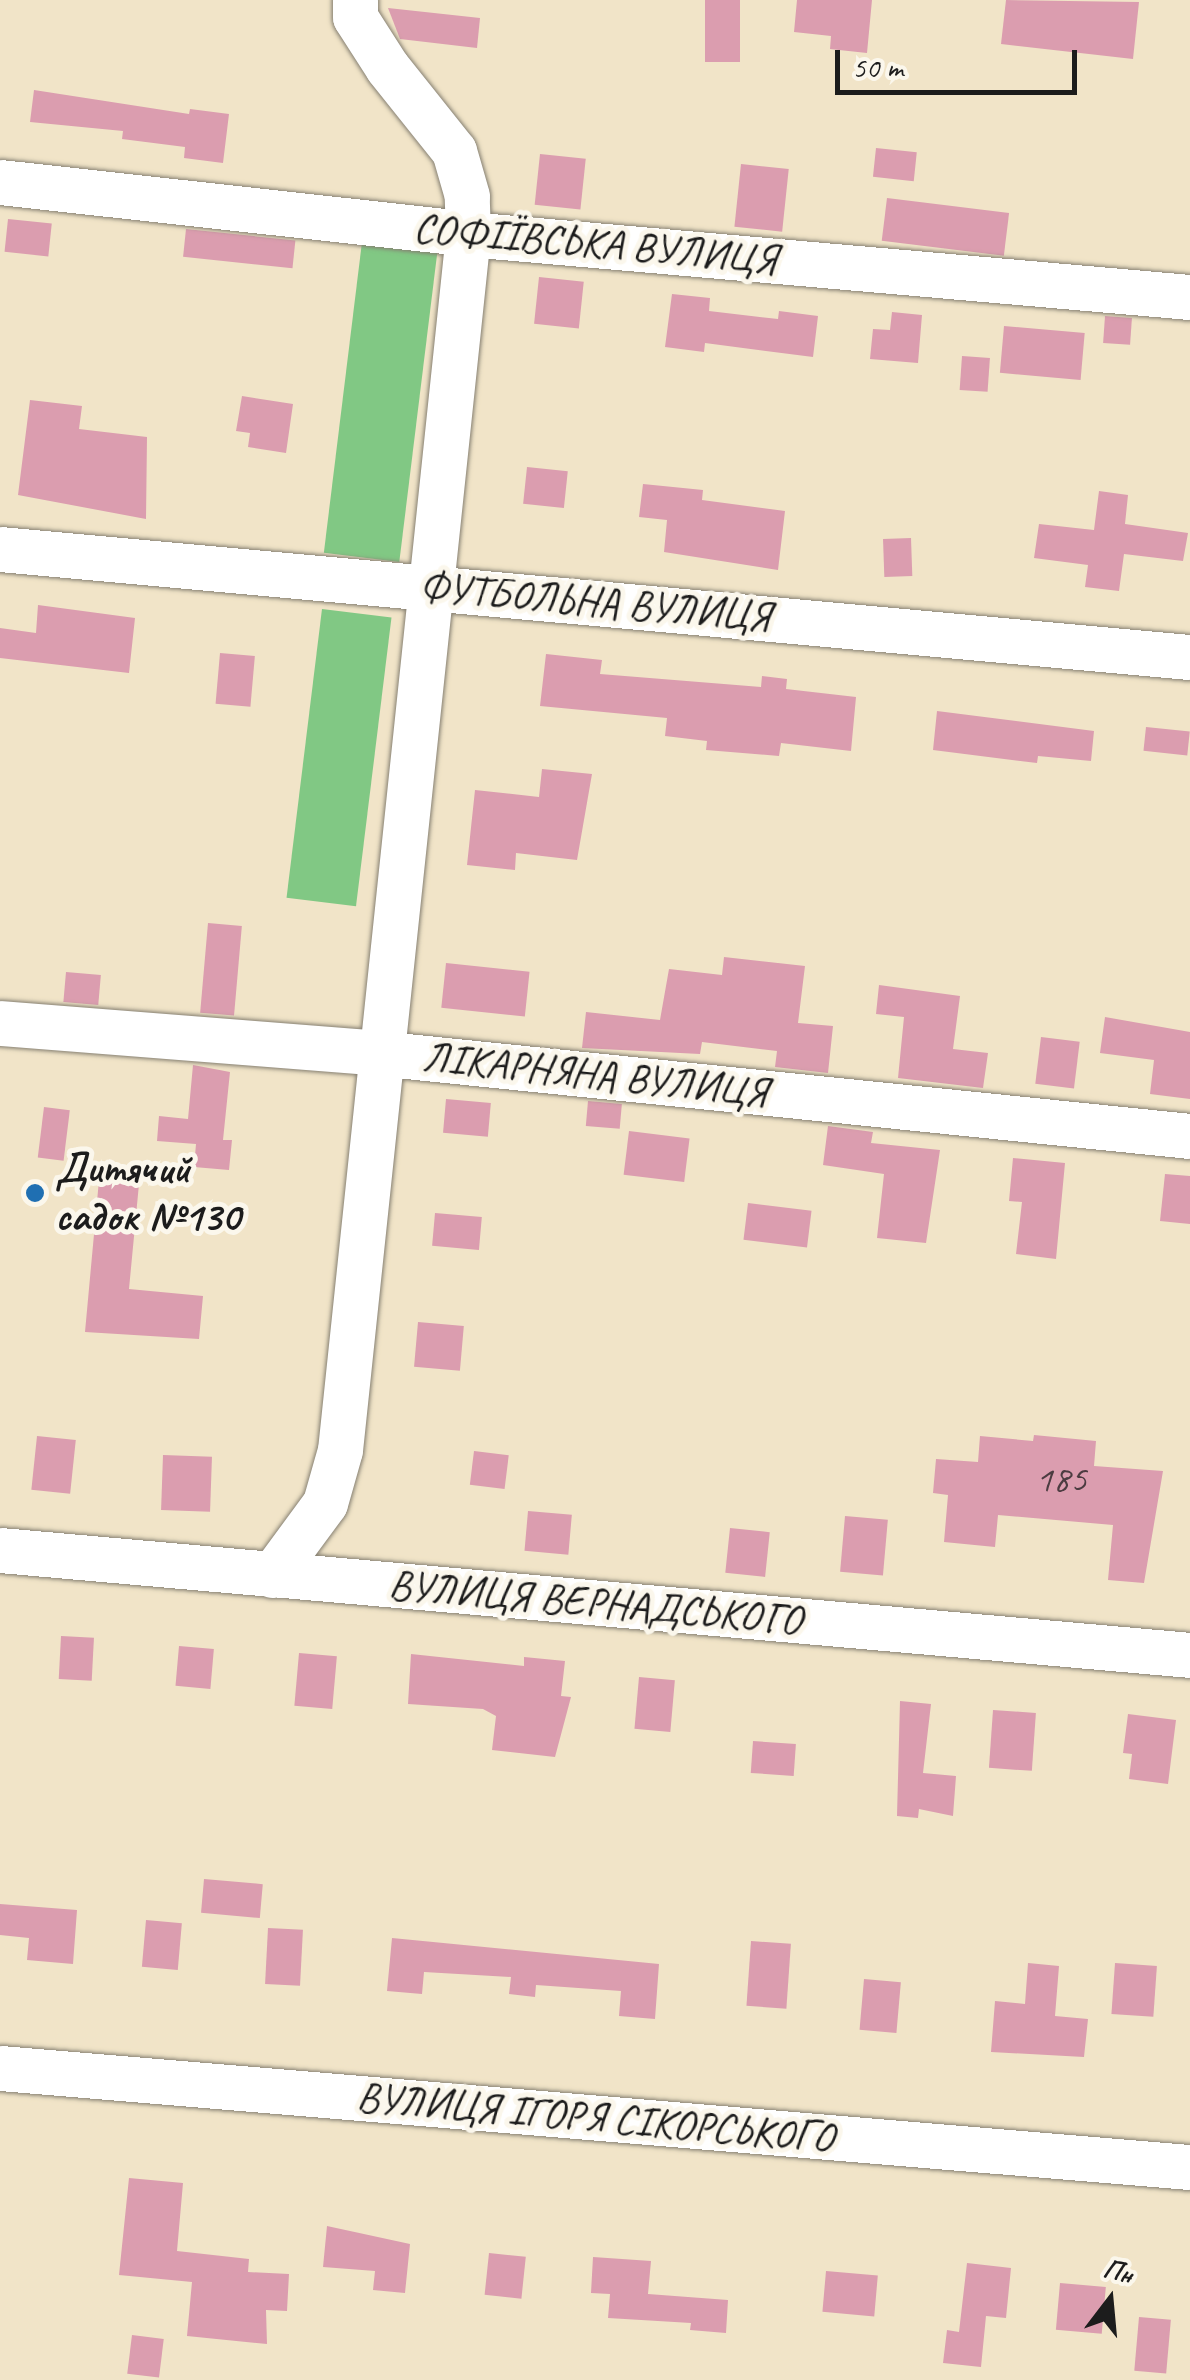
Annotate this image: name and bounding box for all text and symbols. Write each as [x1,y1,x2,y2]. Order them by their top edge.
scale bar [840,30,1082,92]
text: 50 m [852,48,903,86]
street label: СОФІЇВСЬКА ВУЛИЦЯ [412,203,778,285]
street label: ФУТБОЛЬНА ВУЛИЦЯ [418,562,772,642]
street label: ЛІКАРНЯНА ВУЛИЦЯ [420,1032,770,1118]
place label: Дитячий садок №130 [55,1144,240,1242]
marker: Дитячий садок №130 [24,1182,46,1204]
house number: 185 [1035,1456,1087,1502]
street label: ВУЛИЦЯ ВЕРНАДСЬКОГО [387,1560,803,1646]
street label: ВУЛИЦЯ ІГОРЯ СІКОРСЬКОГО [355,2072,835,2164]
north arrow [1060,2250,1160,2350]
text: Пн [1099,2250,1137,2292]

